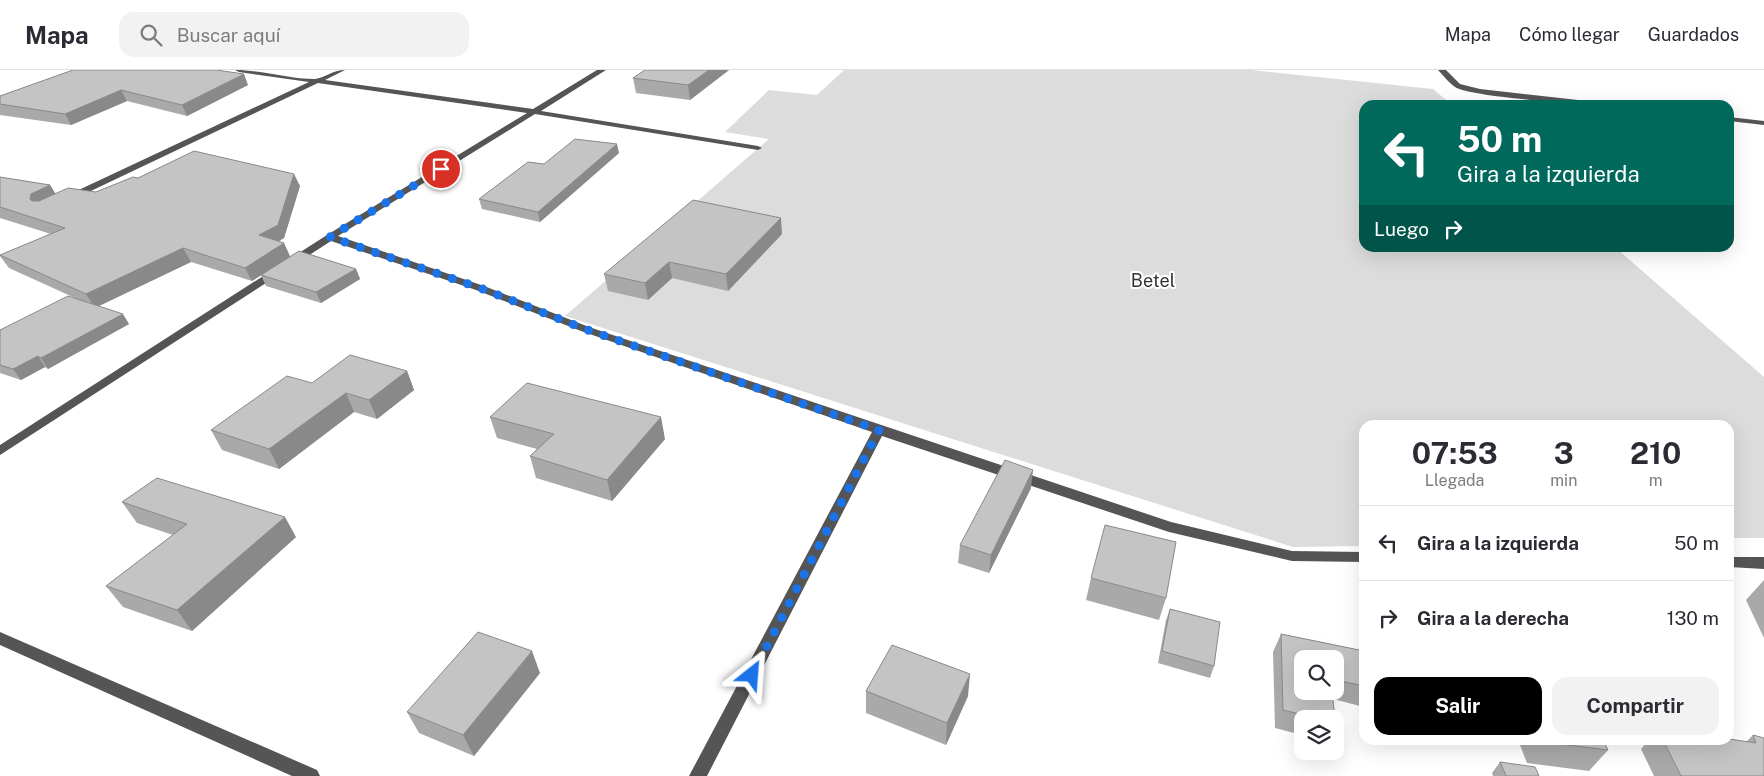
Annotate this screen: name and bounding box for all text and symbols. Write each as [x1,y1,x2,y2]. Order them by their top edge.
search box [119,12,469,57]
text: Mapa [25,21,89,49]
icon: search [137,21,165,49]
text: Buscar aquí [177,24,280,46]
text: Mapa [1445,24,1491,45]
text: Cómo llegar [1519,24,1620,45]
text: Guardados [1648,24,1739,45]
text: 50 m [1457,119,1542,160]
icon: left [1374,120,1439,185]
pin [420,148,462,190]
icon: arrive [427,155,455,183]
text: Gira a la izquierda [1457,161,1640,187]
icon: right [1439,215,1467,243]
text: Luego [1374,218,1429,240]
park label: Betel [1131,270,1175,291]
text: 07:53 [1412,435,1498,471]
text: 3 [1554,435,1574,471]
text: 210 [1630,435,1681,471]
text: Llegada [1425,471,1484,490]
text: min [1550,471,1577,490]
text: m [1649,471,1663,490]
icon: left [1374,529,1402,557]
text: Gira a la izquierda [1417,532,1579,554]
text: 50 m [1674,532,1719,554]
icon: right [1374,604,1402,632]
text: Gira a la derecha [1417,607,1569,629]
text: 130 m [1667,607,1719,629]
position arrow [725,648,777,700]
map controls [1294,650,1344,760]
button: search [1294,650,1344,700]
button: Salir [1374,677,1542,735]
button: Compartir [1552,677,1719,735]
button: layers [1294,710,1344,760]

